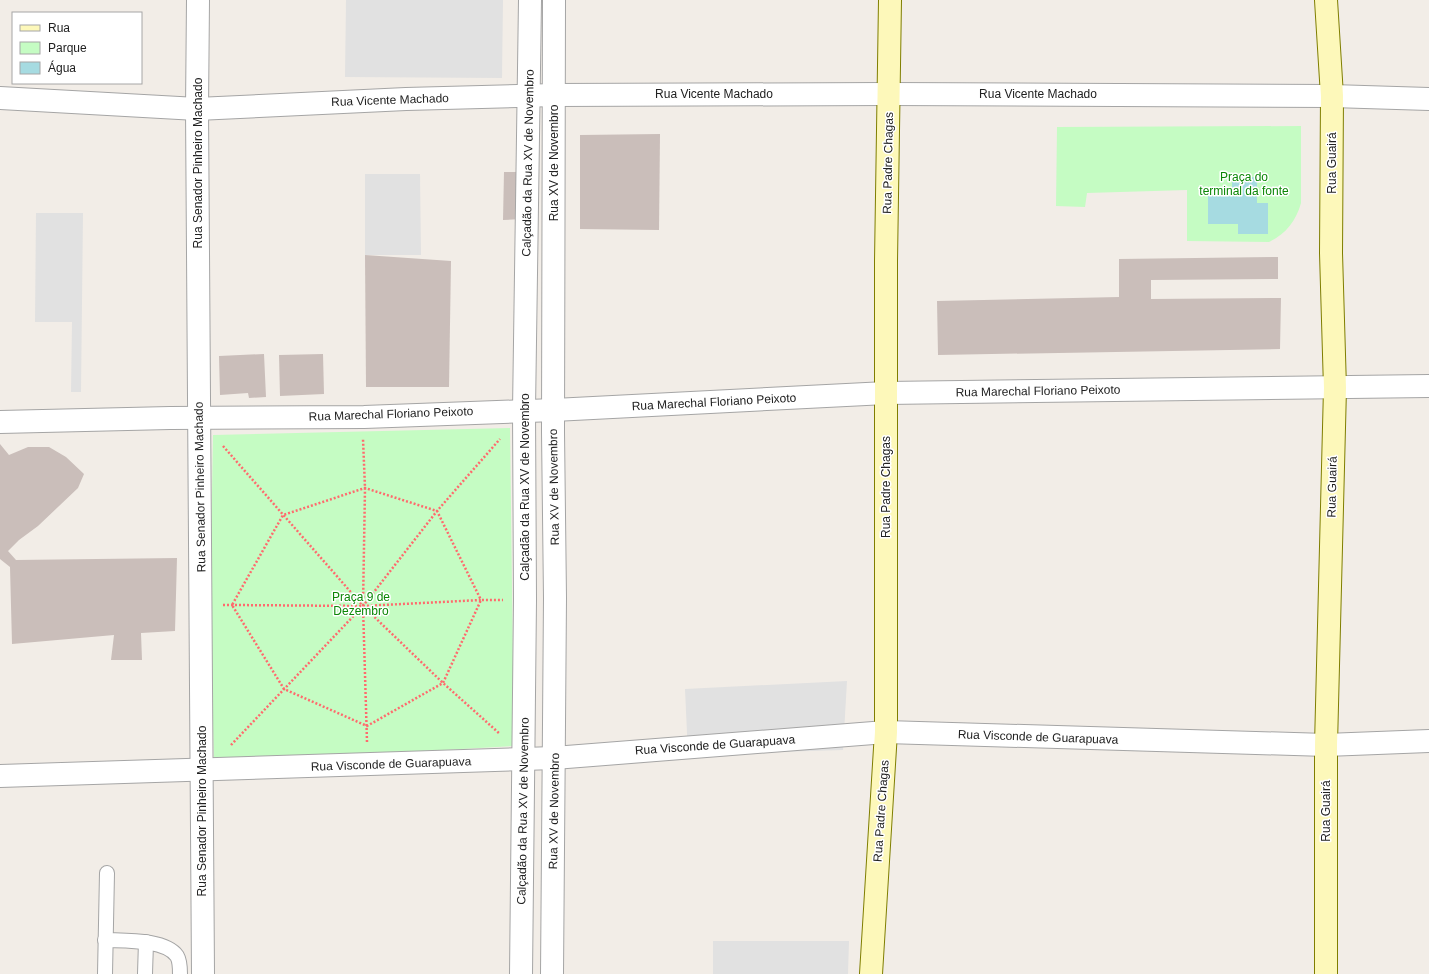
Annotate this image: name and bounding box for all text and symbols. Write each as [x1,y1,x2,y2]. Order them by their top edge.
legend [12,12,142,84]
text: Rua [48,21,70,35]
text: Parque [48,41,87,55]
text: Água [48,60,76,75]
street label: Calçadão da Rua XV de Novembro [519,69,537,257]
street label: Rua Senador Pinheiro Machado [191,77,205,248]
street label: Rua Vicente Machado [655,87,773,101]
street label: Rua Vicente Machado [979,87,1097,101]
street label: Rua Vicente Machado [331,91,449,109]
street label: Rua XV de Novembro [547,104,561,221]
street label: Rua Padre Chagas [880,112,896,214]
street label: Rua Guairá [1325,132,1339,194]
park label: Praça do terminal da fonte [1199,170,1289,198]
street label: Rua Marechal Floriano Peixoto [956,383,1121,399]
street label: Rua Marechal Floriano Peixoto [631,391,797,413]
street label: Calçadão da Rua XV de Novembro [518,393,532,581]
street label: Rua Senador Pinheiro Machado [192,401,208,572]
street label: Rua Marechal Floriano Peixoto [308,404,474,424]
street label: Rua XV de Novembro [546,428,562,545]
street label: Rua Padre Chagas [879,436,893,538]
street label: Rua Guairá [1324,456,1340,518]
park label: Praça 9 de Dezembro [332,590,390,618]
street label: Calçadão da Rua XV de Novembro [514,717,532,905]
street label: Rua Senador Pinheiro Machado [195,725,209,896]
street label: Rua Visconde de Guarapuava [958,727,1119,747]
street label: Rua Visconde de Guarapuava [634,732,796,758]
street label: Rua XV de Novembro [546,752,562,869]
street label: Rua Visconde de Guarapuava [311,754,472,774]
street label: Rua Padre Chagas [870,760,892,862]
street label: Rua Guairá [1319,780,1333,842]

